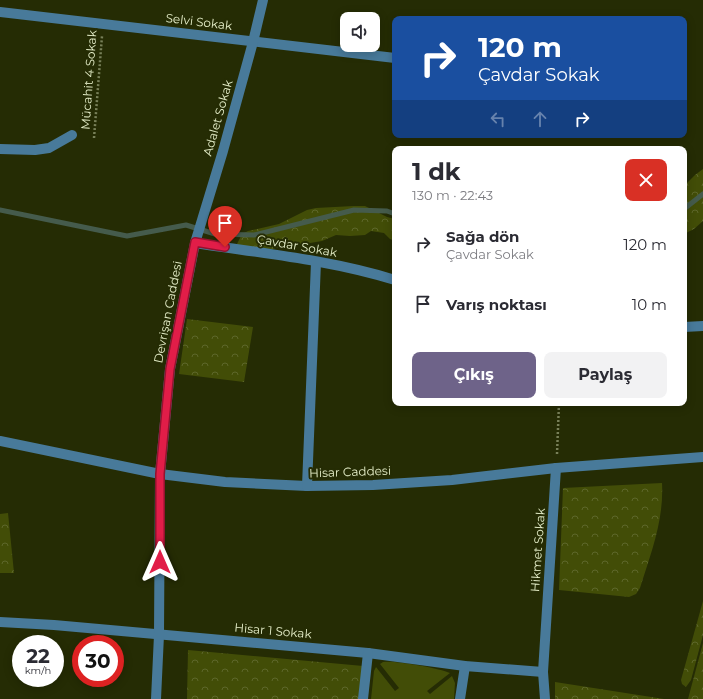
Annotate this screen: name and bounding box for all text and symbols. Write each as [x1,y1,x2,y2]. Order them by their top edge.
street label: Selvi Sokak [165,10,234,33]
map controls [340,12,380,52]
button: sound [340,12,380,52]
street label: Mücahit 4 Sokak [78,29,100,130]
text: 120 m [478,30,562,64]
icon: right [412,32,464,84]
text: Çavdar Sokak [478,64,600,86]
street label: Adalet Sokak [199,77,236,158]
icon: left [487,108,509,130]
icon: ahead [529,108,551,130]
icon: right [571,108,593,130]
text: 1 dk [412,157,461,186]
button: close [625,159,667,201]
text: 130 m · 22:43 [412,187,493,203]
pin [208,206,242,247]
icon: arrive [214,212,236,234]
text: Sağa dön [446,227,519,246]
street label: Çavdar Sokak [256,231,339,260]
icon: right [412,233,434,255]
text: 120 m [623,235,667,254]
text: Çavdar Sokak [446,246,534,262]
street label: Devrişan Caddesi [150,260,185,364]
icon: arrive [412,293,434,315]
text: Varış noktası [446,295,547,314]
text: 10 m [632,295,667,314]
button: Çıkış [412,352,536,398]
button: Paylaş [544,352,667,398]
street label: Hisar Caddesi [309,463,391,480]
street label: Hikmet Sokak [527,507,548,593]
position arrow [139,541,181,583]
street label: Hisar 1 Sokak [234,620,313,641]
speed limit sign: 30 [72,635,124,687]
text: 22 [26,644,50,668]
text: km/h [25,664,51,677]

